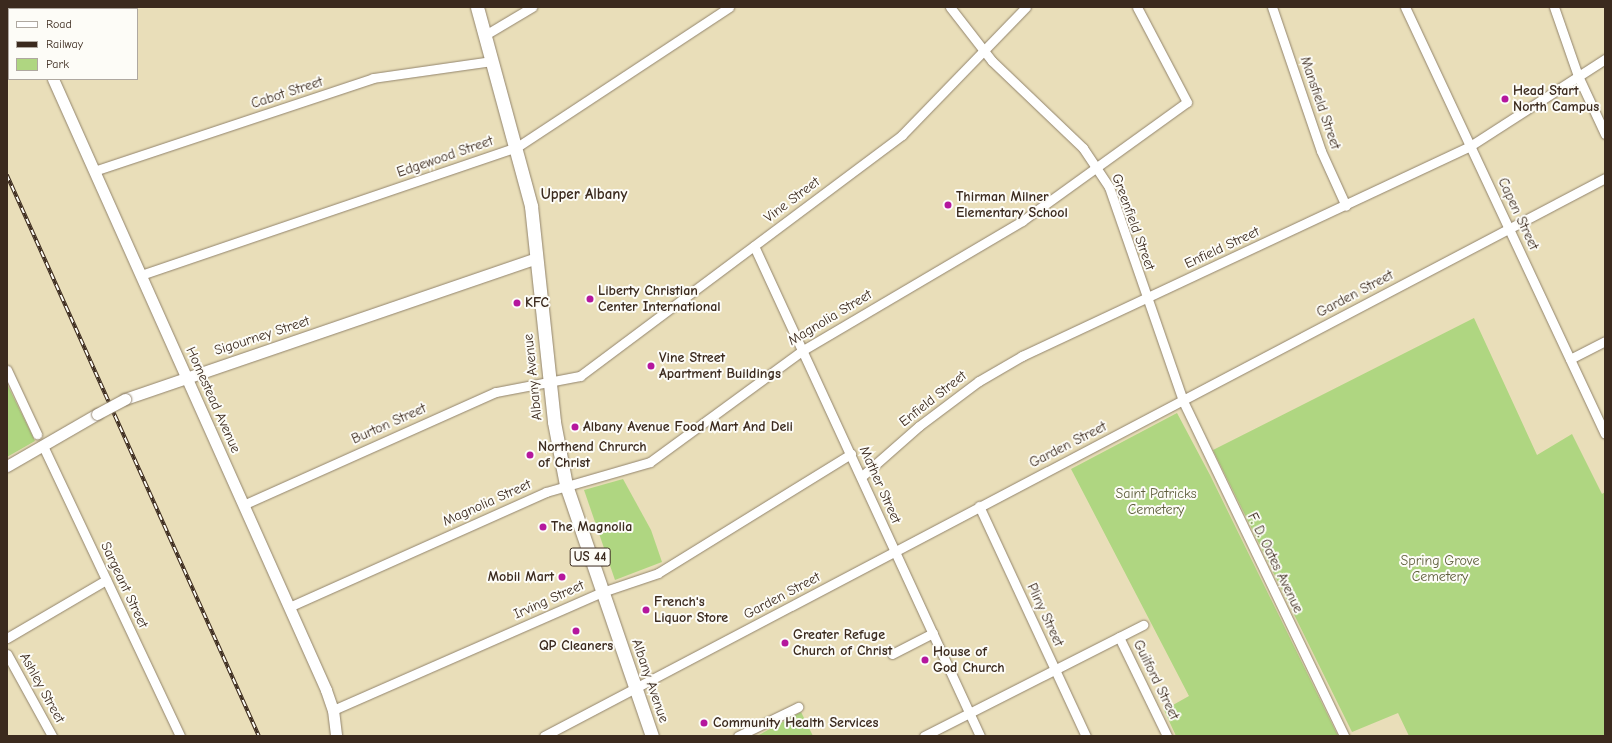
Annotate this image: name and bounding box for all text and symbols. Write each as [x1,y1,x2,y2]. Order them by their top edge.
legend [8,8,138,80]
text: Road [46,17,72,31]
text: Railway [46,37,83,51]
street label: Mansfield Street [1296,54,1344,152]
text: Park [46,57,69,71]
street label: Cabot Street [249,74,325,112]
place label: Head Start North Campus [1513,83,1599,116]
marker: Head Start North Campus [1500,94,1510,104]
street label: Edgewood Street [395,133,495,181]
street label: Greenfield Street [1108,171,1158,273]
street label: Vine Street [761,174,823,226]
street label: Capen Street [1494,175,1542,253]
district label: Upper Albany [541,186,627,204]
place label: Thirman Milner Elementary School [956,189,1068,222]
marker: Thirman Milner Elementary School [943,200,953,210]
street label: Enfield Street [1182,223,1262,273]
street label: Garden Street [1314,267,1396,321]
place label: Liberty Christian Center International [598,283,721,316]
street label: Magnolia Street [785,286,875,350]
marker: Liberty Christian Center International [585,294,595,304]
place label: KFC [525,295,549,311]
marker: KFC [512,298,522,308]
street label: Sigourney Street [212,313,312,359]
street label: Albany Avenue [520,333,546,421]
street label: Homestead Avenue [182,344,244,456]
place label: Vine Street Apartment Buildings [659,350,781,382]
marker: Vine Street Apartment Buildings [646,361,656,371]
street label: Enfield Street [896,368,970,430]
street label: Burton Street [349,400,429,448]
street label: Garden Street [1027,418,1109,472]
place label: Albany Avenue Food Mart And Deli [583,419,793,435]
marker: Albany Avenue Food Mart And Deli [570,422,580,432]
place label: Northend Chrurch of Christ [538,439,647,472]
street label: Mather Street [855,444,905,526]
marker: Northend Chrurch of Christ [525,450,535,460]
street label: Magnolia Street [440,476,534,530]
park label: Saint Patricks Cemetery [1115,486,1197,518]
street label: F. D. Oates Avenue [1243,510,1307,616]
place label: The Magnolia [551,519,632,535]
marker: The Magnolia [538,522,548,532]
street label: Sargeant Street [97,539,151,631]
road number: US 44 [569,546,611,568]
park label: Spring Grove Cemetery [1401,553,1479,586]
place label: Mobil Mart [488,569,554,585]
street label: Garden Street [741,569,823,623]
marker: Mobil Mart [557,572,567,582]
street label: Irving Street [511,577,587,623]
street label: Pliny Street [1023,581,1067,649]
place label: French's Liquor Store [654,594,728,626]
marker: French's Liquor Store [641,605,651,615]
marker: QP Cleaners [571,626,581,636]
place label: Greater Refuge Church of Christ [793,627,892,660]
street label: Albany Avenue [628,637,672,725]
street label: Guilford Street [1129,637,1183,723]
place label: QP Cleaners [539,638,613,654]
marker: Greater Refuge Church of Christ [780,638,790,648]
place label: House of God Church [933,644,1005,676]
street label: Ashley Street [16,650,68,726]
marker: House of God Church [920,655,930,665]
place label: Community Health Services [713,715,878,731]
marker: Community Health Services [698,717,710,729]

